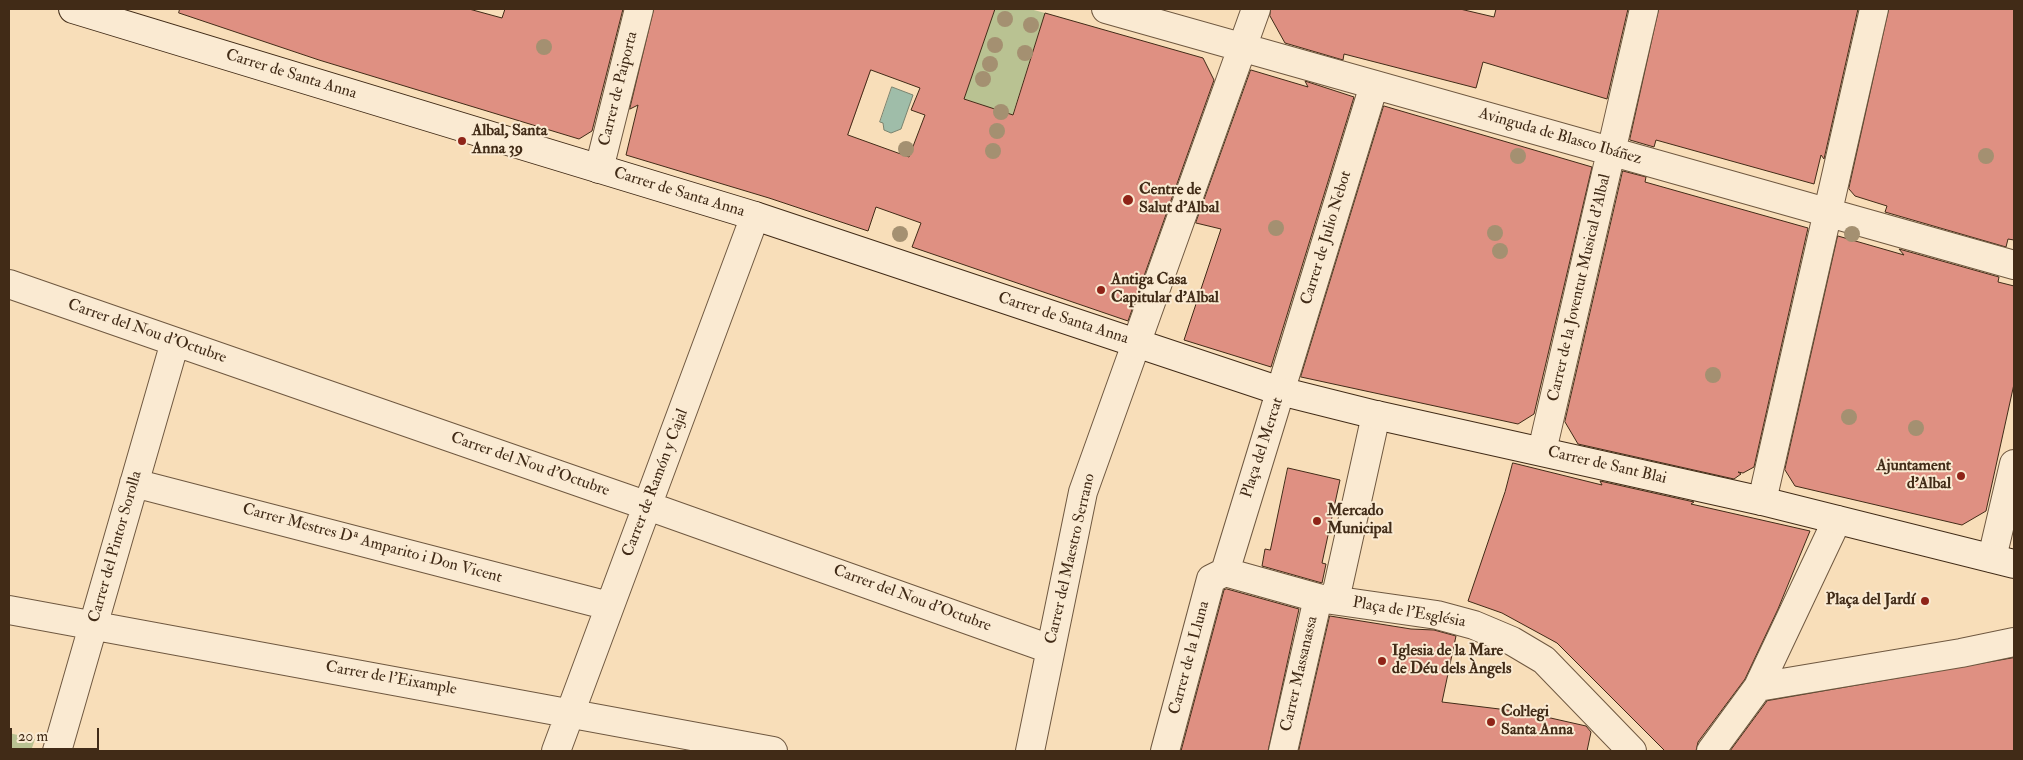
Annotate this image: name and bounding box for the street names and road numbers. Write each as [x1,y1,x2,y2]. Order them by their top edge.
street label: Carrer de Paiporta [595,30,643,148]
street label: Carrer de Santa Anna [223,46,359,104]
street label: Avinguda de Blasco Ibáñez [1476,105,1644,169]
street label: Carrer de Santa Anna [611,164,747,222]
street label: Carrer de Julio Nebot [1297,169,1357,307]
street label: Carrer de la Joventut Musical d'Albal [1544,172,1616,404]
street label: Carrer de Santa Anna [995,289,1131,349]
street label: Carrer del Nou d'Octubre [65,296,229,368]
street label: Plaça del Mercat [1238,395,1288,501]
street label: Carrer de Ramón y Cajal [619,406,693,560]
street label: Carrer del Nou d'Octubre [448,429,612,501]
street label: Carrer de Sant Blai [1546,443,1668,489]
street label: Carrer del Pintor Sorolla [85,469,147,625]
street label: Carrer del Maestro Serrano [1042,472,1100,646]
street label: Carrer Mestres Dª Amparito i Don Vicent [240,500,504,588]
street label: Carrer del Nou d'Octubre [830,561,994,637]
street label: Plaça de l'Església [1351,594,1467,632]
street label: Carrer de la Lluna [1166,599,1214,717]
street label: Carrer Massanassa [1277,614,1323,734]
street label: Carrer de l'Eixample [324,658,458,700]

